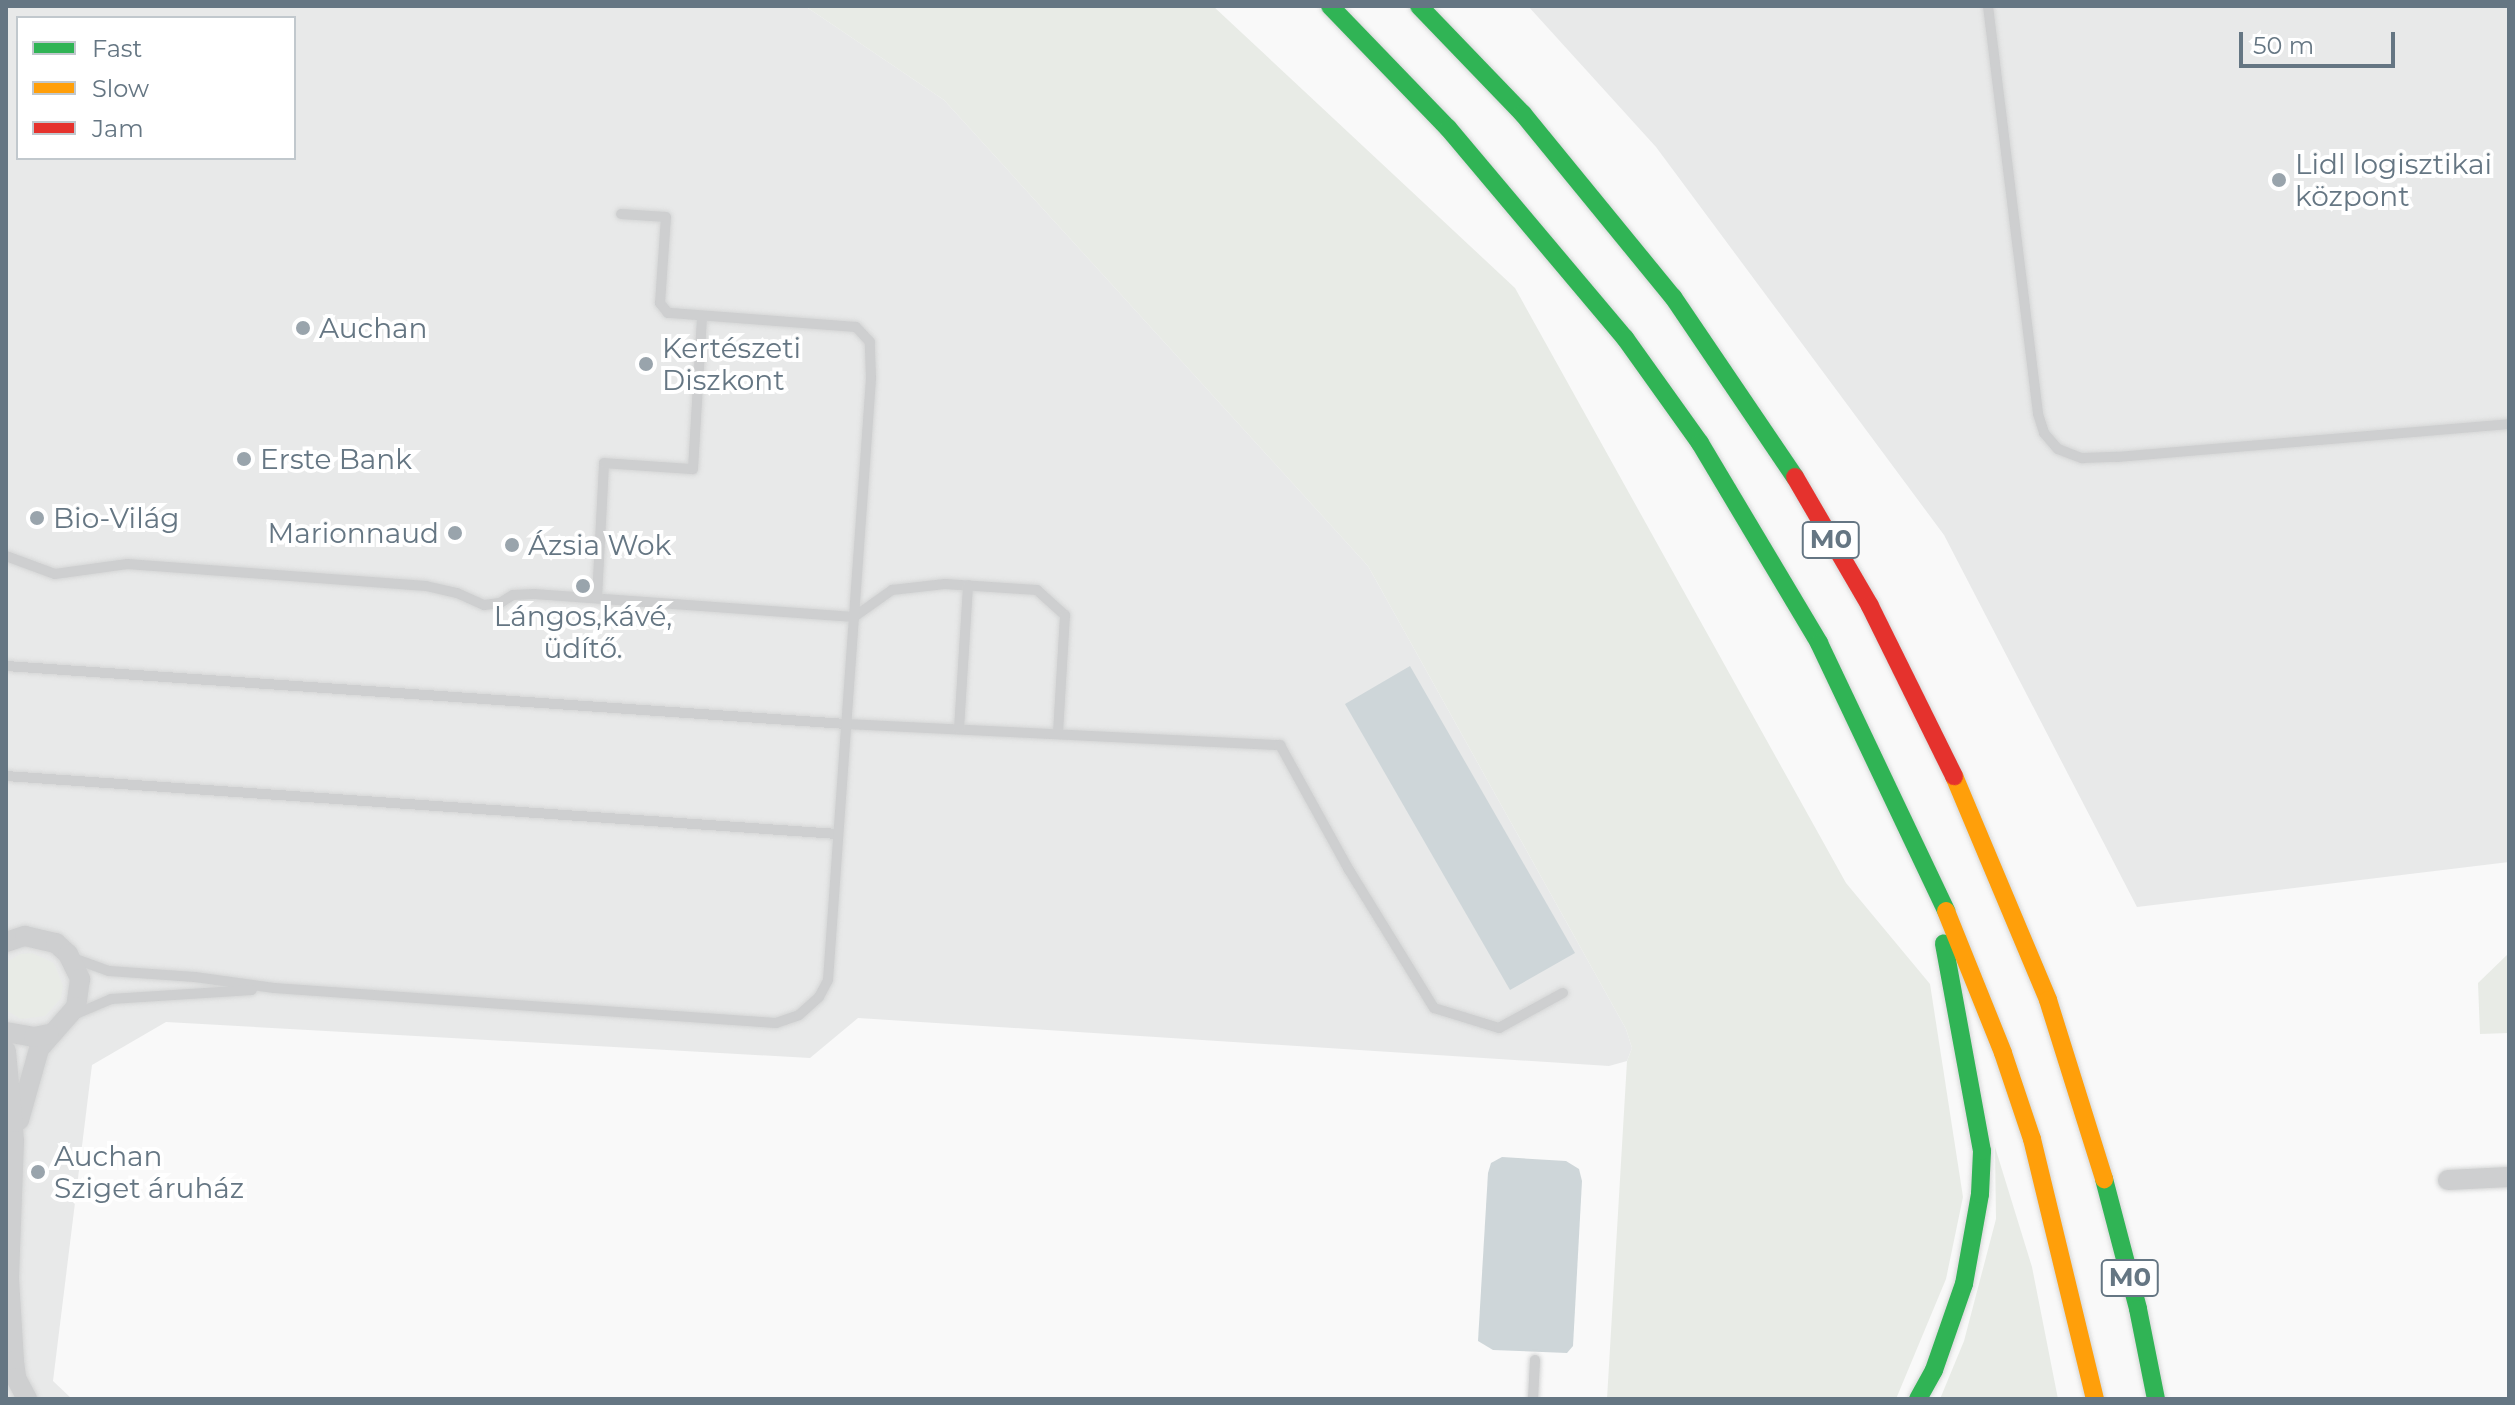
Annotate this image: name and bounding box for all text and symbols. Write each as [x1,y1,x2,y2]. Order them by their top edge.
legend [16,16,296,160]
scale bar [2243,16,2399,66]
text: 50 m [2253,31,2314,60]
text: Fast [92,34,142,63]
text: Slow [92,74,149,103]
text: Jam [92,114,144,143]
place label: Lidl logisztikai központ [2295,147,2492,213]
marker: Lidl logisztikai központ [2270,171,2288,189]
place label: Auchan [319,311,428,345]
marker: Auchan [294,319,312,337]
place label: Kertészeti Diszkont [662,331,801,397]
marker: Kertészeti Diszkont [637,355,655,373]
place label: Erste Bank [260,442,412,476]
marker: Erste Bank [235,450,253,468]
place label: Bio-Világ [53,501,179,535]
marker: Bio-Világ [28,509,46,527]
place label: Marionnaud [267,516,439,550]
road number: M0 [1801,518,1861,562]
marker: Marionnaud [446,524,464,542]
place label: Ázsia Wok [528,528,671,562]
marker: Ázsia Wok [503,536,521,554]
marker: Lángos,kávé, üdítő. [574,577,592,595]
place label: Lángos,kávé, üdítő. [494,599,672,665]
place label: Auchan Sziget áruház [54,1139,244,1205]
marker: Auchan Sziget áruház [29,1163,47,1181]
road number: M0 [2100,1256,2160,1300]

